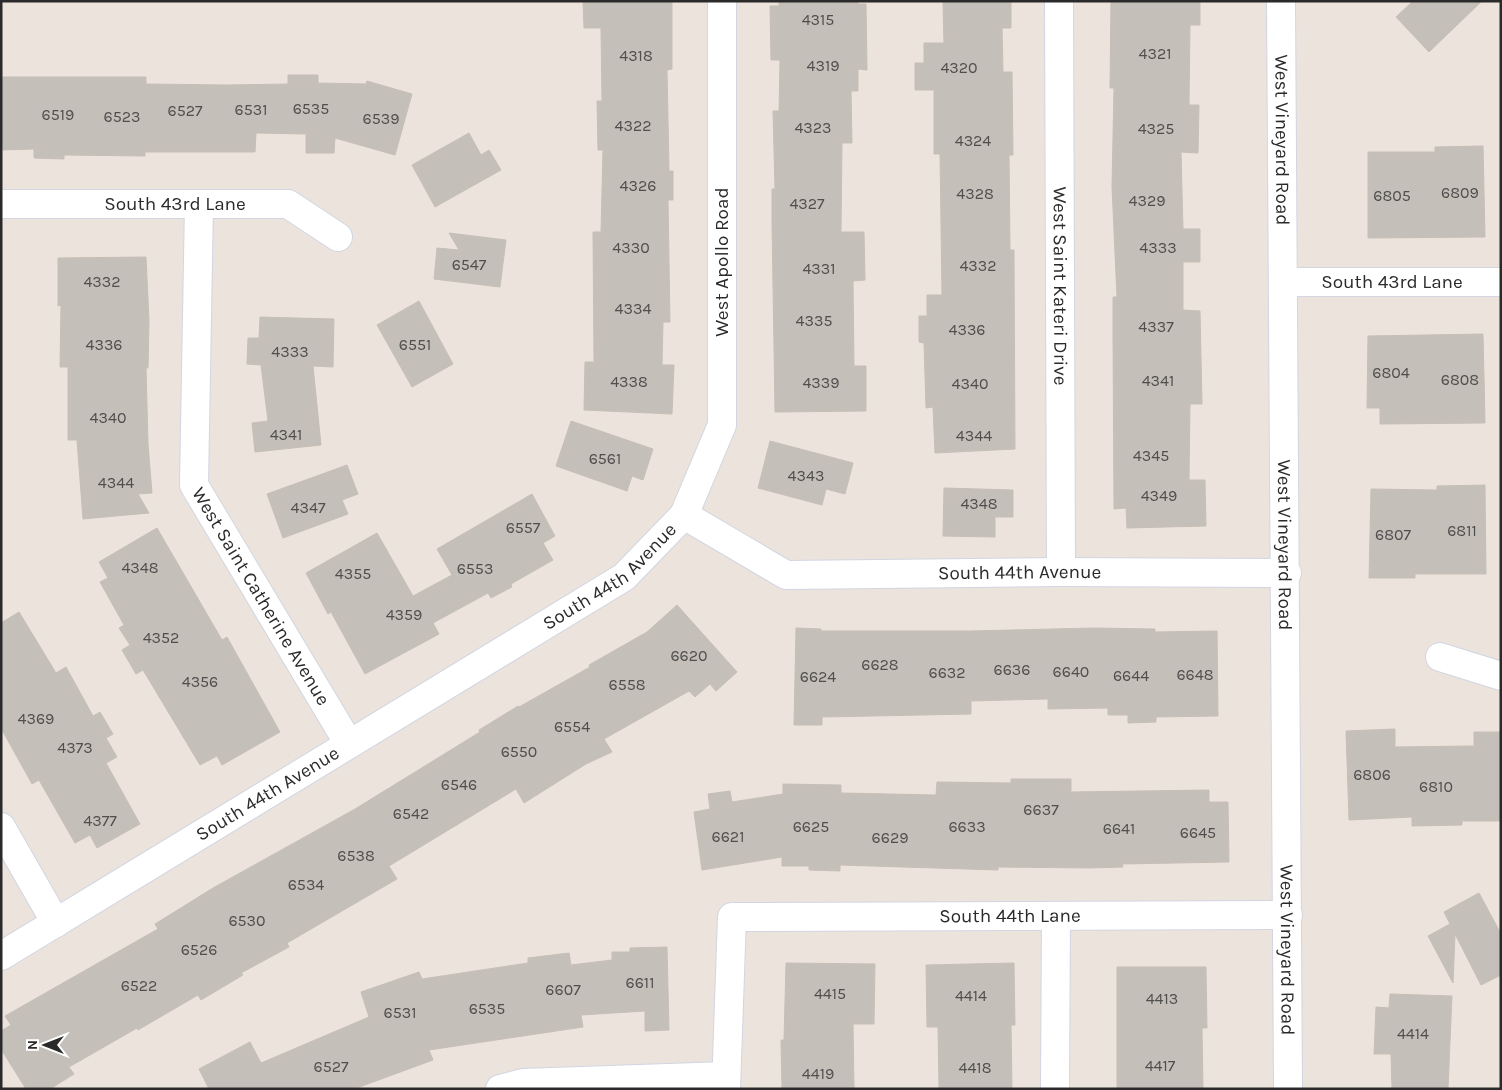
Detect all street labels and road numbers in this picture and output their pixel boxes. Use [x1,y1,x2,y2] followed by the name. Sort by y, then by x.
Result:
[1270,54,1293,226] street label: West Vineyard Road
[1049,186,1071,386] street label: West Saint Kateri Drive
[711,187,733,337] street label: West Apollo Road
[104,193,246,215] street label: South 43rd Lane
[1321,271,1463,293] street label: South 43rd Lane
[1273,459,1296,631] street label: West Vineyard Road
[187,484,334,709] street label: West Saint Catherine Avenue
[539,519,681,635] street label: South 44th Avenue
[938,561,1101,584] street label: South 44th Avenue
[192,742,343,846] street label: South 44th Avenue
[1276,864,1299,1036] street label: West Vineyard Road
[939,905,1081,927] street label: South 44th Lane

